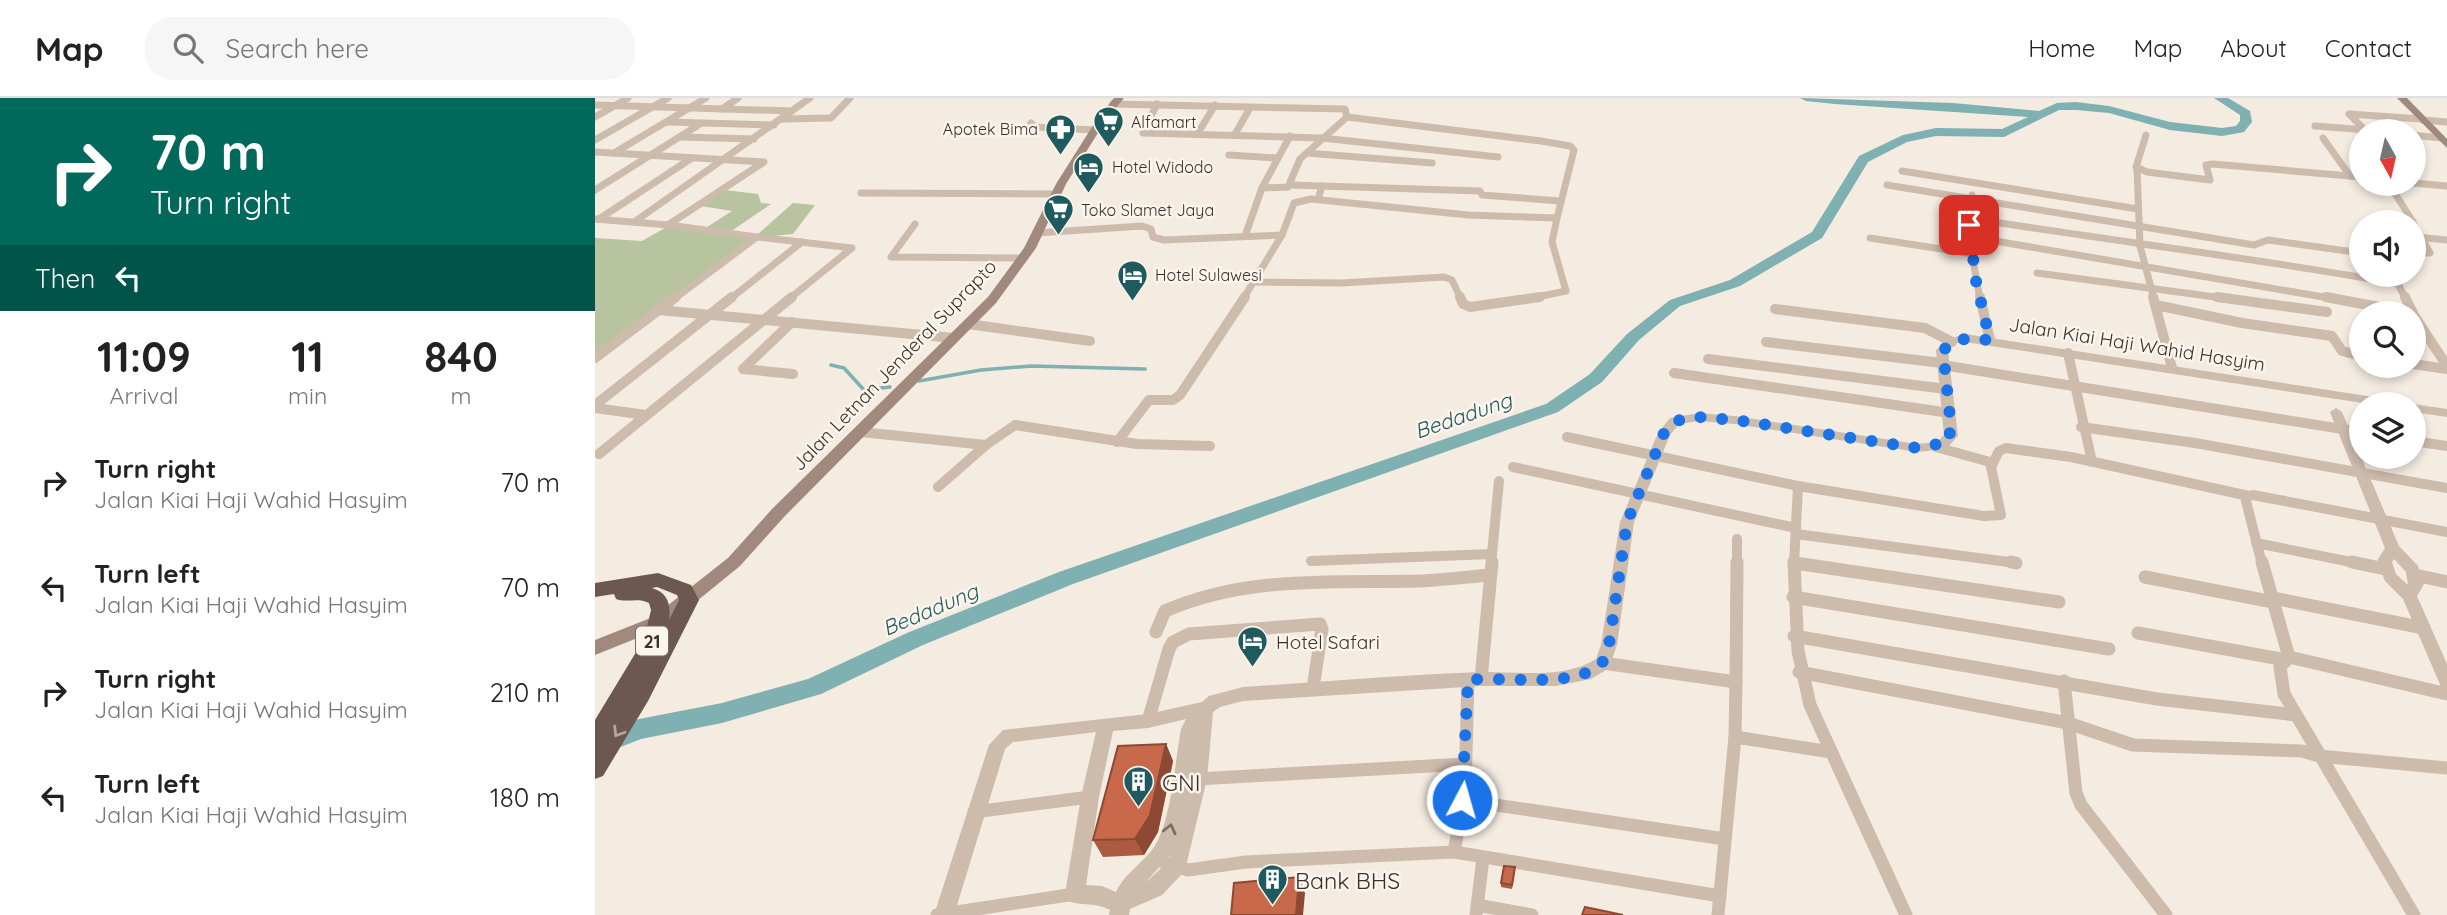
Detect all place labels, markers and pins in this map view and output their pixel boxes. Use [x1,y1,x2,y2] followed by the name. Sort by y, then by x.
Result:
[1091,105,1125,149] supermarket icon: Alfamart
[1044,112,1078,156] pharmacy icon: Apotek Bima
[1131,112,1196,132] place label: Alfamart
[943,119,1038,139] place label: Apotek Bima
[1072,150,1106,194] hotel icon: Hotel Widodo
[1112,157,1213,177] place label: Hotel Widodo
[1041,193,1075,237] supermarket icon: Toko Slamet Jaya
[1939,195,1999,255] pin
[1081,200,1214,220] place label: Toko Slamet Jaya
[1115,258,1149,302] hotel icon: Hotel Sulawesi
[1155,265,1262,285] place label: Hotel Sulawesi
[1236,625,1270,669] hotel icon: Hotel Safari
[1276,630,1380,654] place label: Hotel Safari
[1122,765,1156,809] building icon: GNI
[1162,768,1200,797] place label: GNI
[1255,863,1289,907] building icon: Bank BHS
[1295,866,1400,895] place label: Bank BHS

